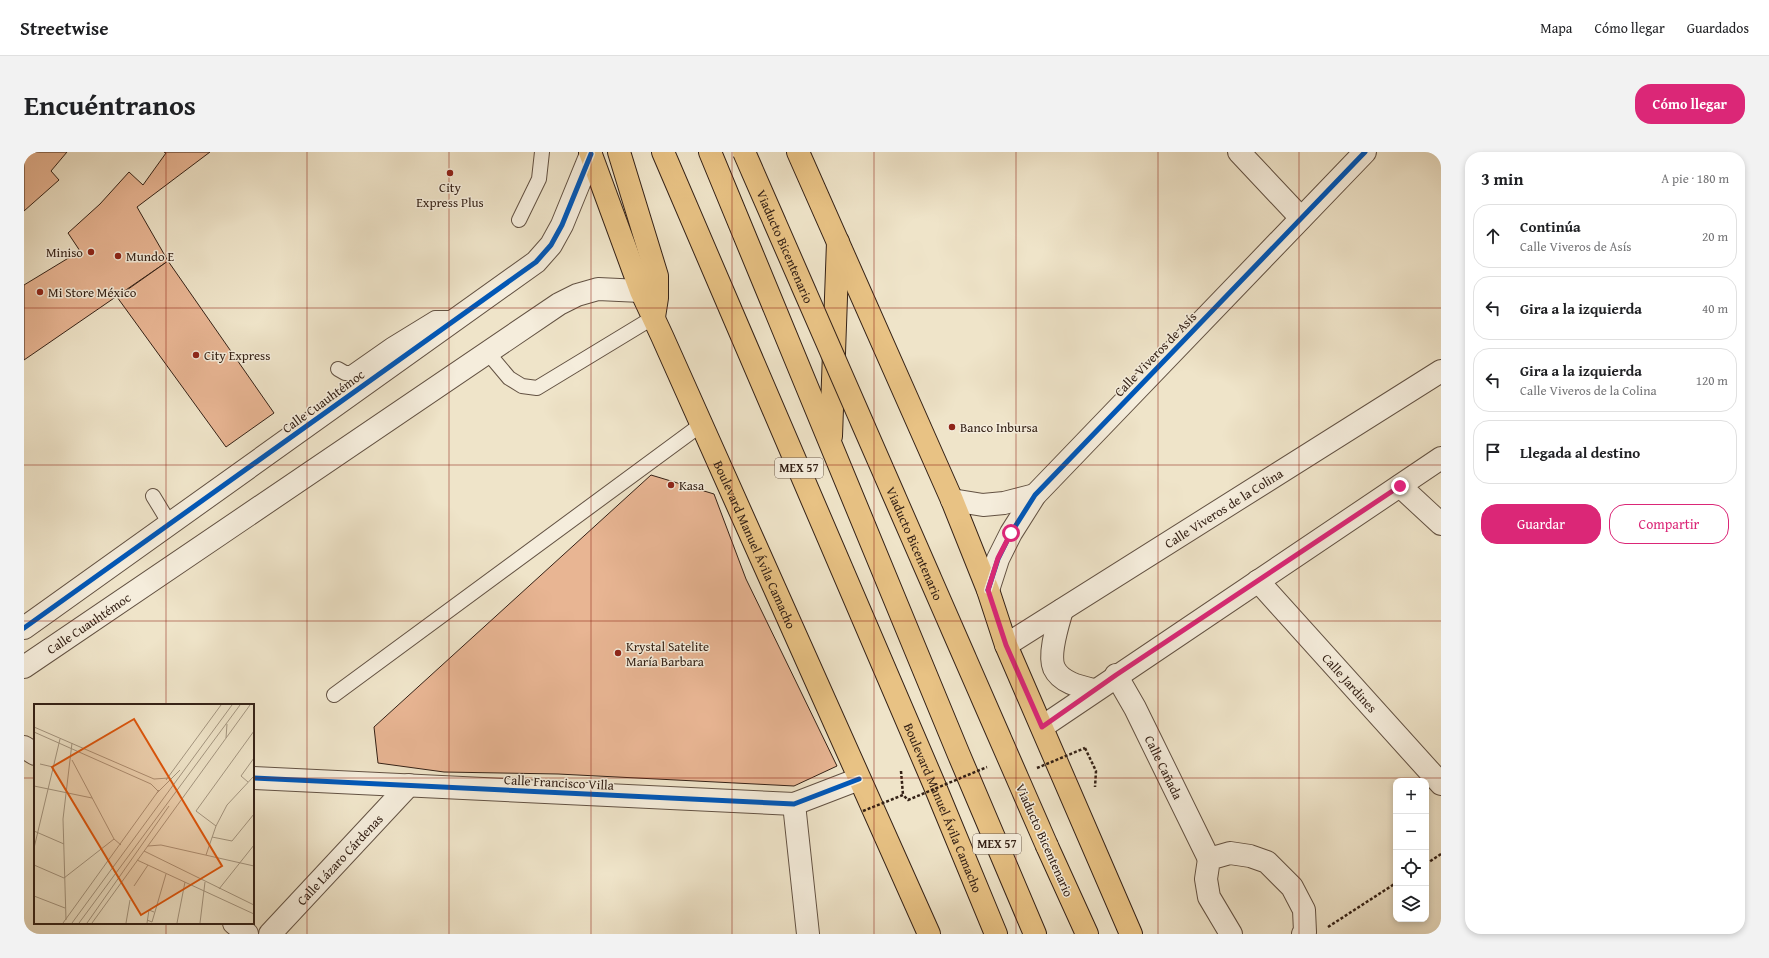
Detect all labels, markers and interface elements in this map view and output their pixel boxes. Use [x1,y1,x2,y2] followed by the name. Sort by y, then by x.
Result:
[20,14,109,42] text: Streetwise
[1540,18,1572,38] text: Mapa
[1594,18,1665,38] text: Cómo llegar
[1687,18,1749,38] text: Guardados
[24,84,196,125] text: Encuéntranos
[1635,84,1745,124] button: Cómo llegar
[1481,166,1523,191] text: 3 min
[445,168,455,178] marker: City Express Plus
[1661,169,1729,188] text: A pie · 180 m
[416,178,484,212] place label: City Express Plus
[752,187,818,307] street label: Viaducto Bicentenario
[1520,216,1581,237] text: Continúa
[1482,225,1504,247] icon: ahead
[1702,227,1728,246] text: 20 m
[1520,237,1631,256] text: Calle Viveros de Asís
[46,243,83,262] place label: Miniso
[86,247,96,257] marker: Miniso
[126,247,174,266] place label: Mundo E
[113,251,123,261] marker: Mundo E
[48,283,137,302] place label: Mi Store México
[35,287,45,297] marker: Mi Store México
[1482,297,1504,319] icon: left
[1520,298,1642,319] text: Gira a la izquierda
[1702,299,1728,318] text: 40 m
[1110,308,1201,401] street label: Calle Viveros de Asís
[204,346,270,365] place label: City Express
[191,350,201,360] marker: City Express
[1520,360,1642,381] text: Gira a la izquierda
[278,365,369,438] street label: Calle Cuauhtémoc
[1482,369,1504,391] icon: left
[1696,371,1728,390] text: 120 m
[1520,381,1657,400] text: Calle Viveros de la Colina
[960,418,1039,437] place label: Banco Inbursa
[947,422,957,432] marker: Banco Inbursa
[1482,441,1504,463] icon: arrive
[1520,442,1640,463] text: Llegada al destino
[709,458,801,632] street label: Boulevard Manuel Ávila Camacho
[775,458,823,478] road number: MEX 57
[1161,463,1287,553] street label: Calle Viveros de la Colina
[679,476,705,495] place label: Kasa
[1391,477,1409,495] route end
[666,480,676,490] marker: Kasa
[881,484,948,604] street label: Viaducto Bicentenario
[1481,504,1601,544] button: Guardar
[1609,504,1729,544] button: Compartir
[1002,524,1020,542] route start
[43,588,135,659] street label: Calle Cuauhtémoc
[626,637,709,671] place label: Krystal Satelite María Barbara
[613,648,623,658] marker: Krystal Satelite María Barbara
[1317,649,1381,717] street label: Calle Jardines
[34,704,254,924] inset map
[899,720,987,896] street label: Boulevard Manuel Ávila Camacho
[1140,732,1188,803] street label: Calle Cañada
[504,770,615,795] street label: Calle Francisco Villa
[1393,778,1429,922] map controls
[1393,778,1429,814] button: +
[1011,781,1078,900] street label: Viaducto Bicentenario
[293,810,387,910] street label: Calle Lázaro Cárdenas
[1393,814,1429,850] button: −
[973,834,1021,854] road number: MEX 57
[1393,850,1429,886] button: locate
[1393,886,1429,922] button: layers

